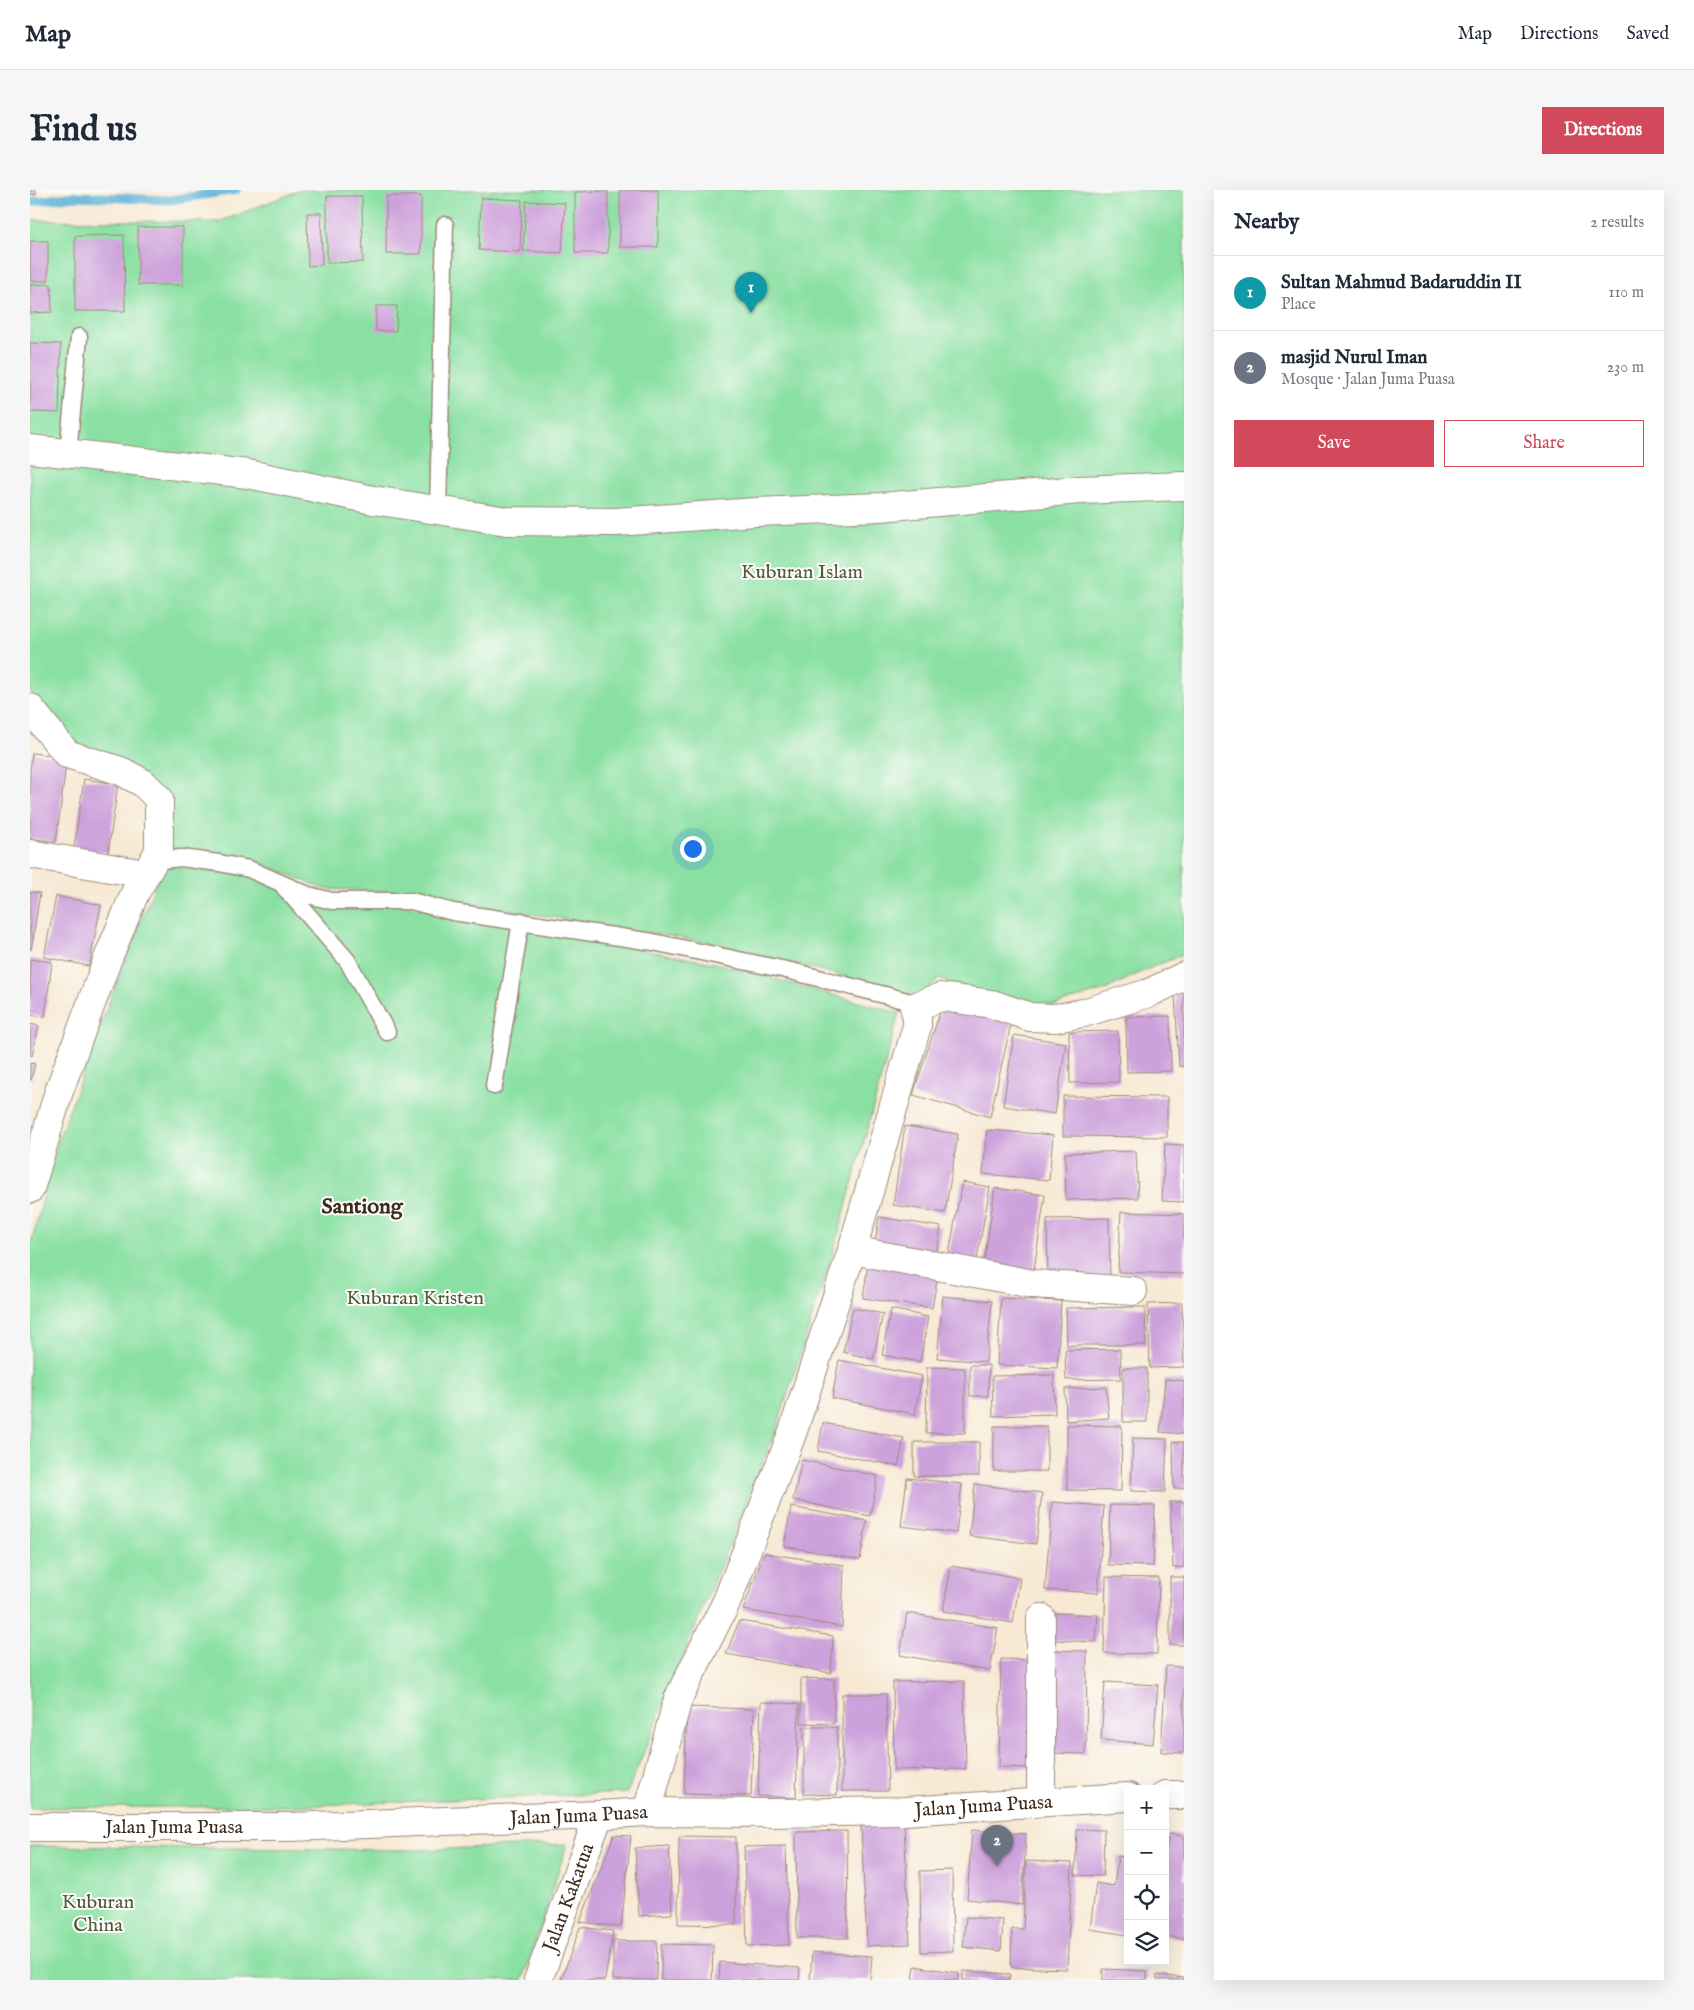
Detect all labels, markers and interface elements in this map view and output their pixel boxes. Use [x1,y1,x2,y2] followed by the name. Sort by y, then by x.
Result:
[25,19,71,50] text: Map
[1458,23,1492,46] text: Map
[1520,23,1598,46] text: Directions
[1626,23,1669,46] text: Saved
[1542,107,1664,154] button: Directions
[30,108,137,153] text: Find us
[1234,209,1299,236] text: Nearby
[1590,213,1644,233] text: 2 results
[1281,271,1522,295] text: Sultan Mahmud Badaruddin II
[735,272,767,313] pin: 1
[1247,283,1253,303] text: 1
[1608,283,1644,303] text: 110 m
[1281,295,1316,315] text: Place
[1281,346,1428,370] text: masjid Nurul Iman
[1246,358,1254,378] text: 2
[1607,358,1644,378] text: 230 m
[1281,370,1455,390] text: Mosque · Jalan Juma Puasa
[1234,420,1434,467] button: Save
[1444,420,1644,467] button: Share
[741,560,863,585] park label: Kuburan Islam
[680,836,706,862] your location
[321,1193,404,1221] district label: Santiong
[346,1286,484,1311] park label: Kuburan Kristen
[1124,1785,1169,1965] map controls
[1124,1785,1169,1830] button: +
[912,1789,1054,1823] street label: Jalan Juma Puasa
[507,1799,649,1831] street label: Jalan Juma Puasa
[103,1815,243,1840] street label: Jalan Juma Puasa
[981,1825,1013,1866] pin: 2
[1124,1830,1169,1875] button: −
[536,1839,600,1957] street label: Jalan Kakatua
[1124,1875,1169,1920] button: locate
[62,1890,135,1938] park label: Kuburan China
[1124,1920,1169,1965] button: layers

